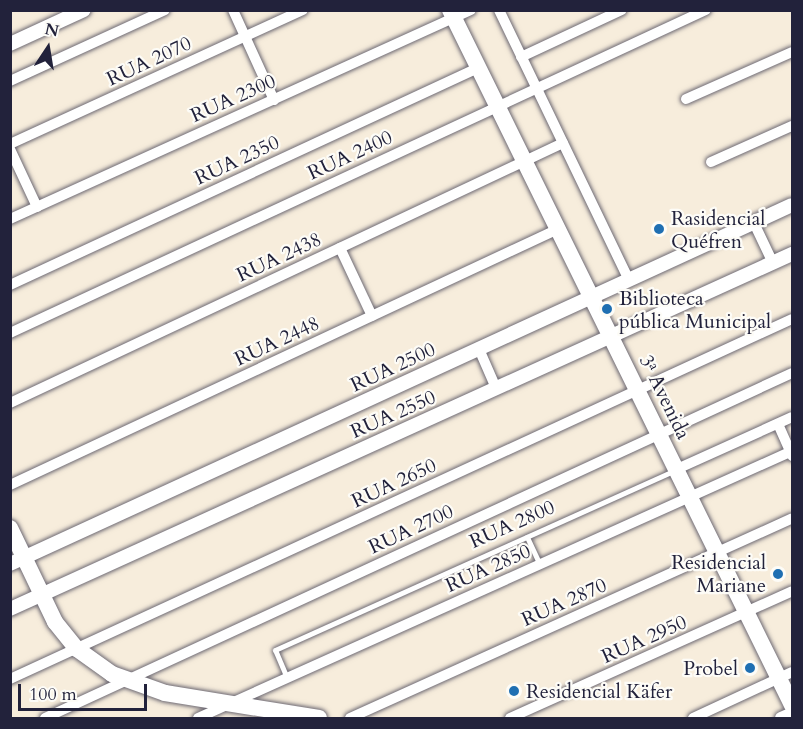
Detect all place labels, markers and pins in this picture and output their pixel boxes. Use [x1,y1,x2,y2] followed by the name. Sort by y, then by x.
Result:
[671,206,765,253] place label: Rasidencial Quéfren
[652,222,666,236] marker: Rasidencial Quéfren
[619,286,771,333] place label: Biblioteca pública Municipal
[600,302,614,316] marker: Biblioteca pública Municipal
[671,550,766,597] place label: Residencial Mariane
[771,567,785,581] marker: Residencial Mariane
[683,656,738,680] place label: Probel
[743,661,757,675] marker: Probel
[526,679,672,703] place label: Residencial Käfer
[507,684,521,698] marker: Residencial Käfer

